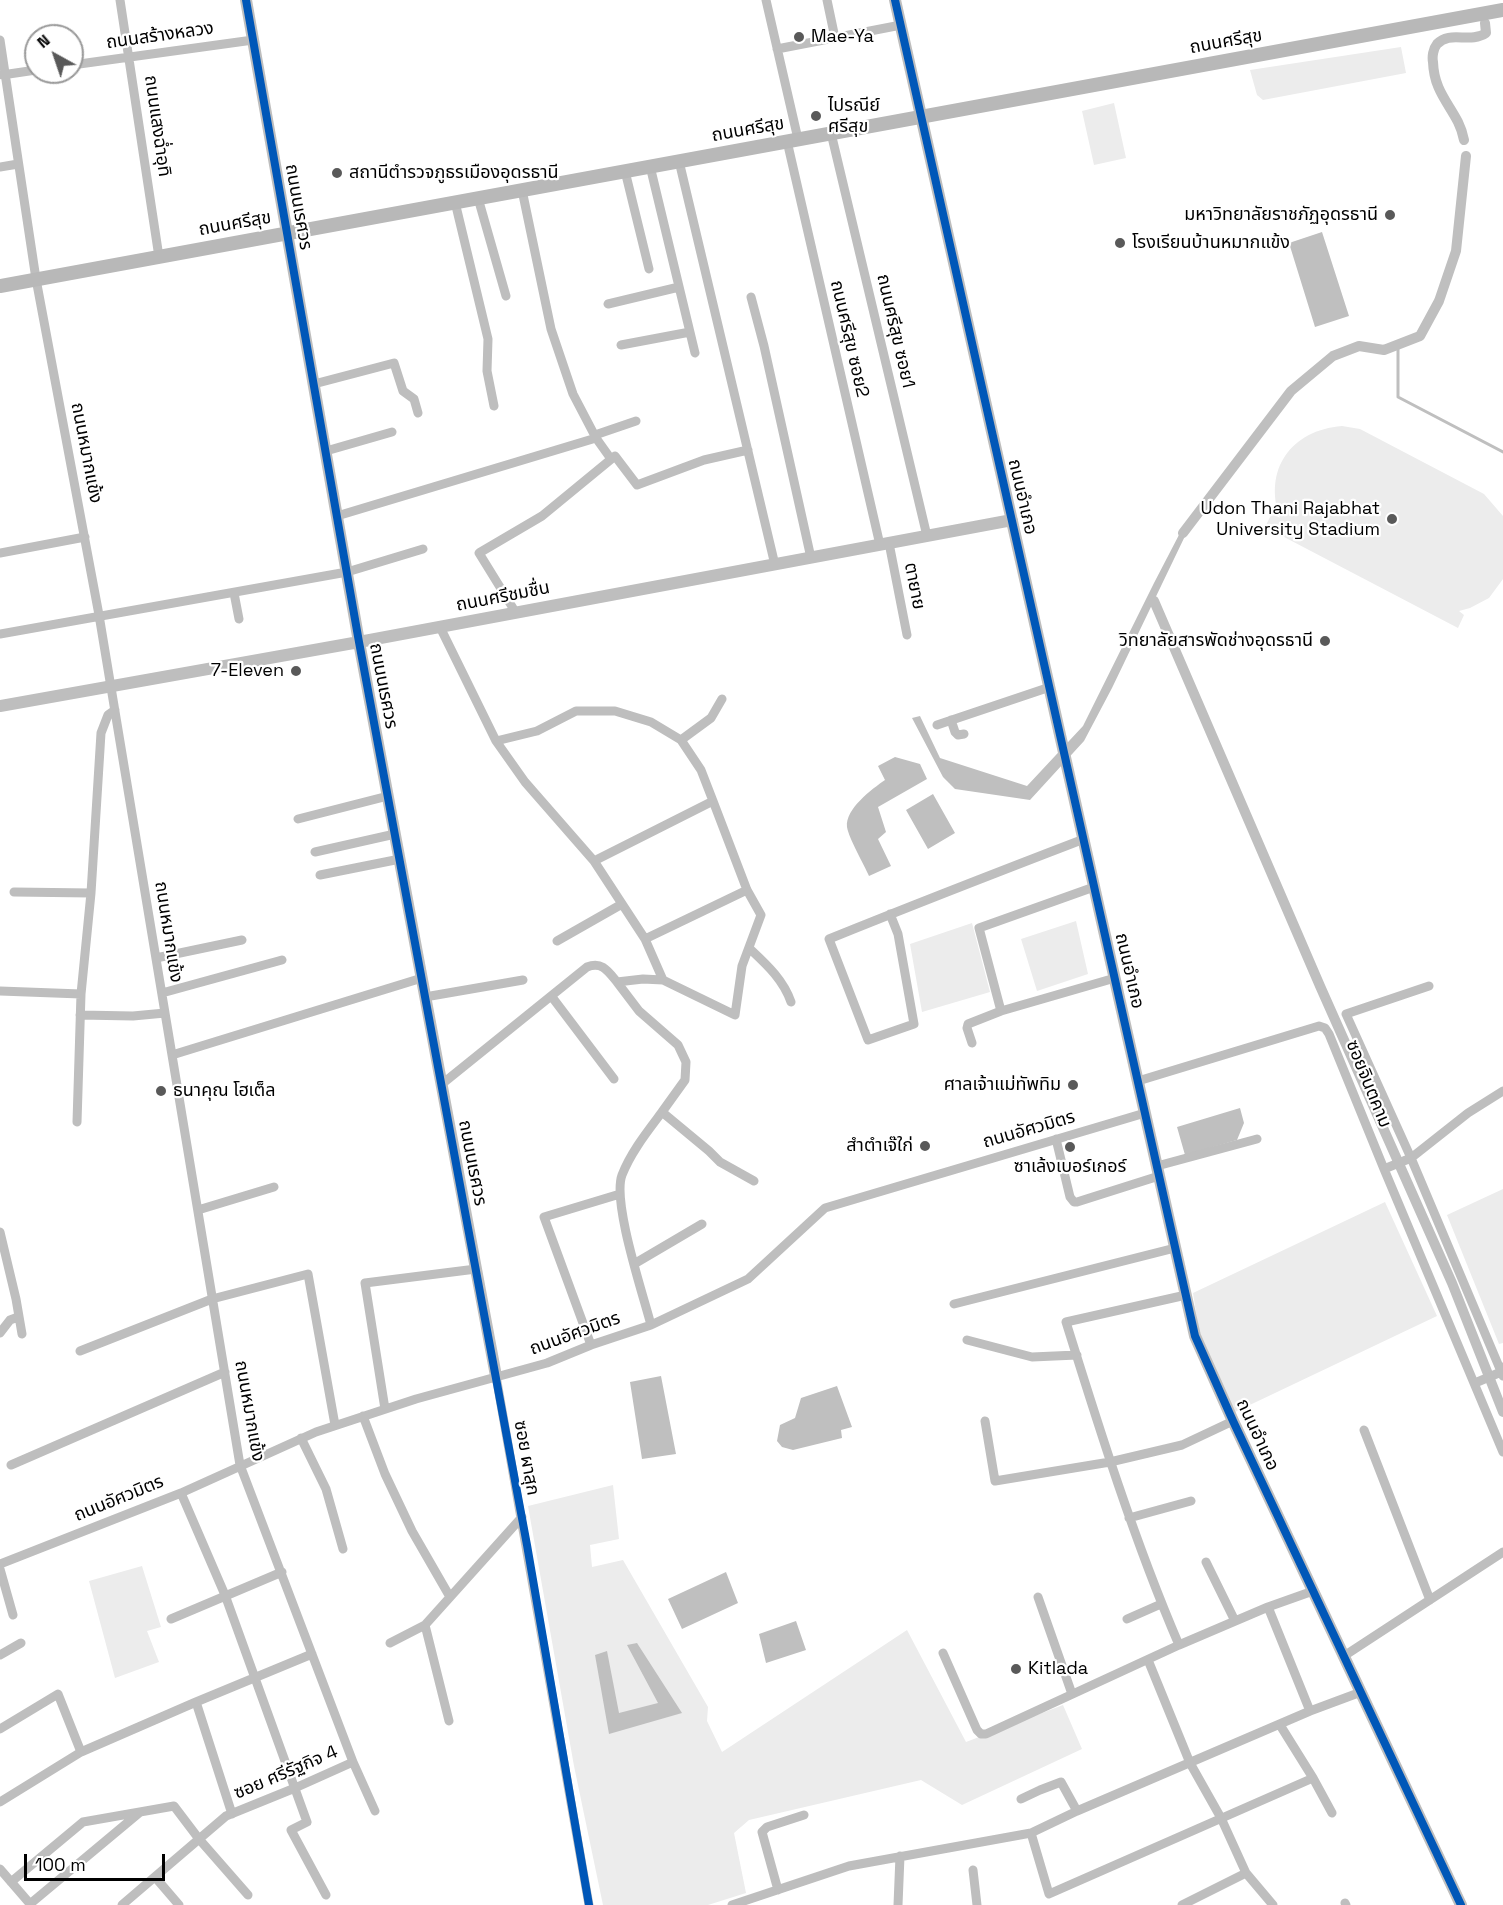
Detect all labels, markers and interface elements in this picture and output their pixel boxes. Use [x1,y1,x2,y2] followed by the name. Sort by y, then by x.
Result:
[105,18,215,54] street label: ถนนสร้างหลวง
[24,24,84,84] north arrow
[1188,25,1264,59] street label: ถนนศรีสุข
[811,26,874,48] place label: Mae-Ya
[33,30,54,53] text: N
[792,30,806,44] marker: Mae-Ya
[139,74,175,178] street label: ถนนแสงฉ่ำอุทิ
[828,95,880,138] place label: ไปรณีย์ ศรีสุข
[809,109,823,123] marker: ไปรณีย์ ศรีสุข
[710,113,786,147] street label: ถนนศรีสุข
[280,162,316,252] street label: ถนนนเรศวร
[349,162,559,184] place label: สถานีตำรวจภูธรเมืองอุดรธานี
[330,166,344,180] marker: สถานีตำรวจภูธรเมืองอุดรธานี
[1184,204,1378,226] place label: มหาวิทยาลัยราชภัฏอุดรธานี
[197,207,273,241] street label: ถนนศรีสุข
[1383,208,1397,222] marker: มหาวิทยาลัยราชภัฏอุดรธานี
[1132,232,1290,254] place label: โรงเรียนบ้านหมากแข้ง
[1113,236,1127,250] marker: โรงเรียนบ้านหมากแข้ง
[871,272,919,390] street label: ถนนศรีสุข ซอย1
[825,278,873,400] street label: ถนนศรีสุข ซอย2
[66,401,106,505] street label: ถนนหมากแข้ง
[1003,457,1041,537] street label: ถนนอำเภอ
[1200,498,1380,540] place label: Udon Thani Rajabhat University Stadium
[1385,512,1399,526] marker: Udon Thani Rajabhat University Stadium
[899,561,929,611] street label: ตายาย
[454,577,552,617] street label: ถนนศรีชมชื่น
[1119,630,1313,652] place label: วิทยาลัยสารพัดช่างอุดรธานี
[1318,634,1332,648] marker: วิทยาลัยสารพัดช่างอุดรธานี
[364,641,402,731] street label: ถนนนเรศวร
[211,660,284,682] place label: 7-Eleven
[289,664,303,678] marker: 7-Eleven
[149,880,187,984] street label: ถนนหมากแข้ง
[1110,931,1148,1011] street label: ถนนอำเภอ
[1341,1037,1395,1131] street label: ซอยจินตคาม
[944,1074,1061,1096] place label: ศาลเจ้าแม่ทัพทิม
[1066,1078,1080,1092] marker: ศาลเจ้าแม่ทัพทิม
[173,1080,275,1102] place label: ธนาคุณ โฮเต็ล
[154,1084,168,1098] marker: ธนาคุณ โฮเต็ล
[981,1107,1077,1153] street label: ถนนอัศวมิตร
[453,1118,491,1208] street label: ถนนนเรศวร
[846,1135,913,1157] place label: สำตำเจ๊ใก่
[918,1139,932,1153] marker: สำตำเจ๊ใก่
[1063,1140,1077,1154] marker: ซาเล้งเบอร์เกอร์
[1014,1156,1126,1178] place label: ซาเล้งเบอร์เกอร์
[527,1308,623,1360] street label: ถนนอัศวมิตร
[229,1359,269,1463] street label: ถนนหมากแข้ง
[1231,1396,1283,1474] street label: ถนนอำเภอ
[509,1419,543,1497] street label: ซอย ผาสุก
[71,1471,167,1527] street label: ถนนอัศวมิตร
[1028,1658,1088,1680] place label: Kitlada
[1009,1662,1023,1676] marker: Kitlada
[231,1741,341,1805] street label: ซอย ศรีรัฐกิจ 4
[27,1842,168,1880] scale bar
[35,1853,86,1876] text: 100 m

